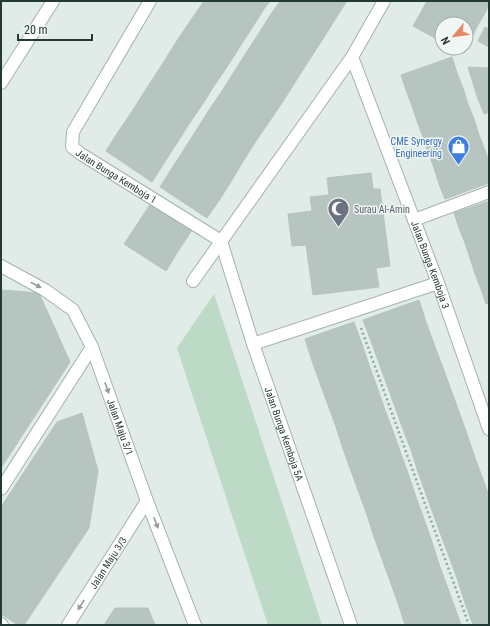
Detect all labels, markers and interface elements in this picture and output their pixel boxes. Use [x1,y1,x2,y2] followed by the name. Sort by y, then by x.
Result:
[18,16,92,42] scale bar
[434,16,474,56] north arrow
[24,23,48,37] text: 20 m
[438,34,453,47] text: N
[445,134,471,167] shop icon: CME Synergy Engineering
[391,136,442,159] place label: CME Synergy Engineering
[74,147,158,206] street label: Jalan Bunga Kemboja 1
[325,196,351,229] mosque icon: Surau Al-Amin
[354,204,410,215] place label: Surau Al-Amin
[409,219,452,310] street label: Jalan Bunga Kemboja 3
[30,281,41,288] one-way arrow
[104,382,110,394] one-way arrow
[262,386,305,483] street label: Jalan Bunga Kemboja 5A
[105,397,135,457] street label: Jalan Maju 3/1
[153,518,159,530] one-way arrow
[88,535,129,591] street label: Jalan Maju 3/3
[77,600,85,610] one-way arrow

